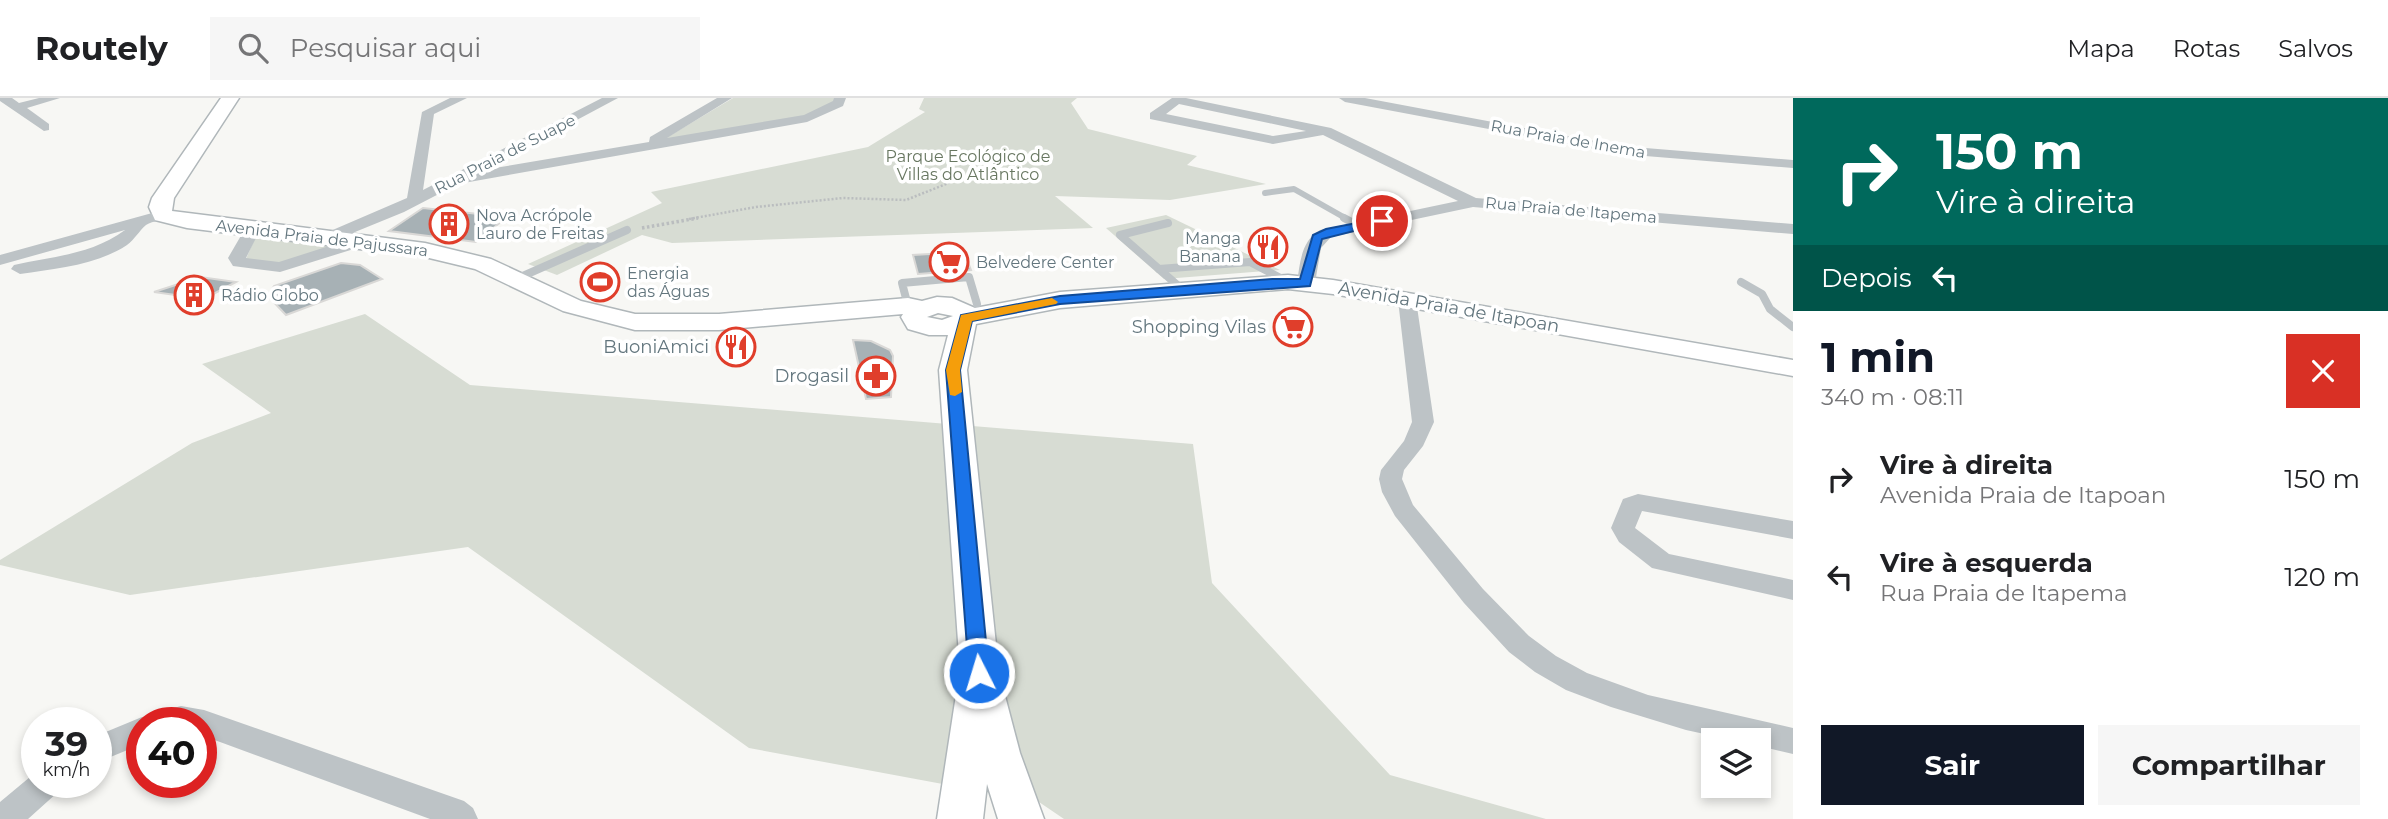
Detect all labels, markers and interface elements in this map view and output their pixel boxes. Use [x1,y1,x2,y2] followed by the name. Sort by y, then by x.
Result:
[210,17,700,80] search box
[35,28,168,68] text: Routely
[234,29,272,67] icon: search
[290,32,481,64] text: Pesquisar aqui
[2067,34,2135,63] text: Mapa
[2173,34,2240,63] text: Rotas
[2278,34,2353,63] text: Salvos
[431,110,579,198] street label: Rua Praia de Suape
[1489,116,1647,162] street label: Rua Praia de Inema
[1936,122,2083,181] text: 150 m
[1821,126,1912,217] icon: right
[885,147,1051,184] park label: Parque Ecológico de Villas do Atlântico
[1936,182,2135,221] text: Vire à direita
[1352,191,1412,251] pin
[1484,193,1658,227] street label: Rua Praia de Itapema
[1363,202,1401,240] icon: arrive
[428,203,470,245] building icon: Nova Acrópole Lauro de Freitas
[476,206,604,243] place label: Nova Acrópole Lauro de Freitas
[215,216,429,260] street label: Avenida Praia de Pajussara
[1247,226,1289,268] restaurant icon: Manga Banana
[1179,229,1241,266] place label: Manga Banana
[928,241,970,283] supermarket icon: Belvedere Center
[976,253,1114,272] place label: Belvedere Center
[1926,259,1964,297] icon: left
[579,261,621,303] sports icon: Energia das Águas
[1821,262,1912,294] text: Depois
[627,264,710,301] place label: Energia das Águas
[173,274,215,316] building icon: Rádio Globo
[1337,277,1561,337] street label: Avenida Praia de Itapoan
[221,286,319,305] place label: Rádio Globo
[1272,306,1314,348] supermarket icon: Shopping Vilas
[1132,316,1266,338] place label: Shopping Vilas
[715,326,757,368] restaurant icon: BuoniAmici
[1821,331,1935,383] text: 1 min
[2286,334,2360,408] button: close
[603,336,709,358] place label: BuoniAmici
[855,355,897,397] pharmacy icon: Drogasil
[774,365,849,387] place label: Drogasil
[1821,383,1964,411] text: 340 m · 08:11
[1880,449,2053,481] text: Vire à direita
[1821,460,1859,498] icon: right
[2284,463,2360,495] text: 150 m
[1880,481,2166,509] text: Avenida Praia de Itapoan
[1880,547,2093,579] text: Vire à esquerda
[1821,558,1859,596] icon: left
[2284,561,2360,593] text: 120 m
[1880,579,2128,607] text: Rua Praia de Itapema
[942,636,1016,710] position arrow
[126,707,217,798] speed limit sign: 40
[45,722,88,765] text: 39
[1821,725,2084,805] button: Sair
[2098,725,2360,805] button: Compartilhar
[1701,728,1771,798] map controls
[1701,728,1771,798] button: layers
[42,759,91,781] text: km/h

